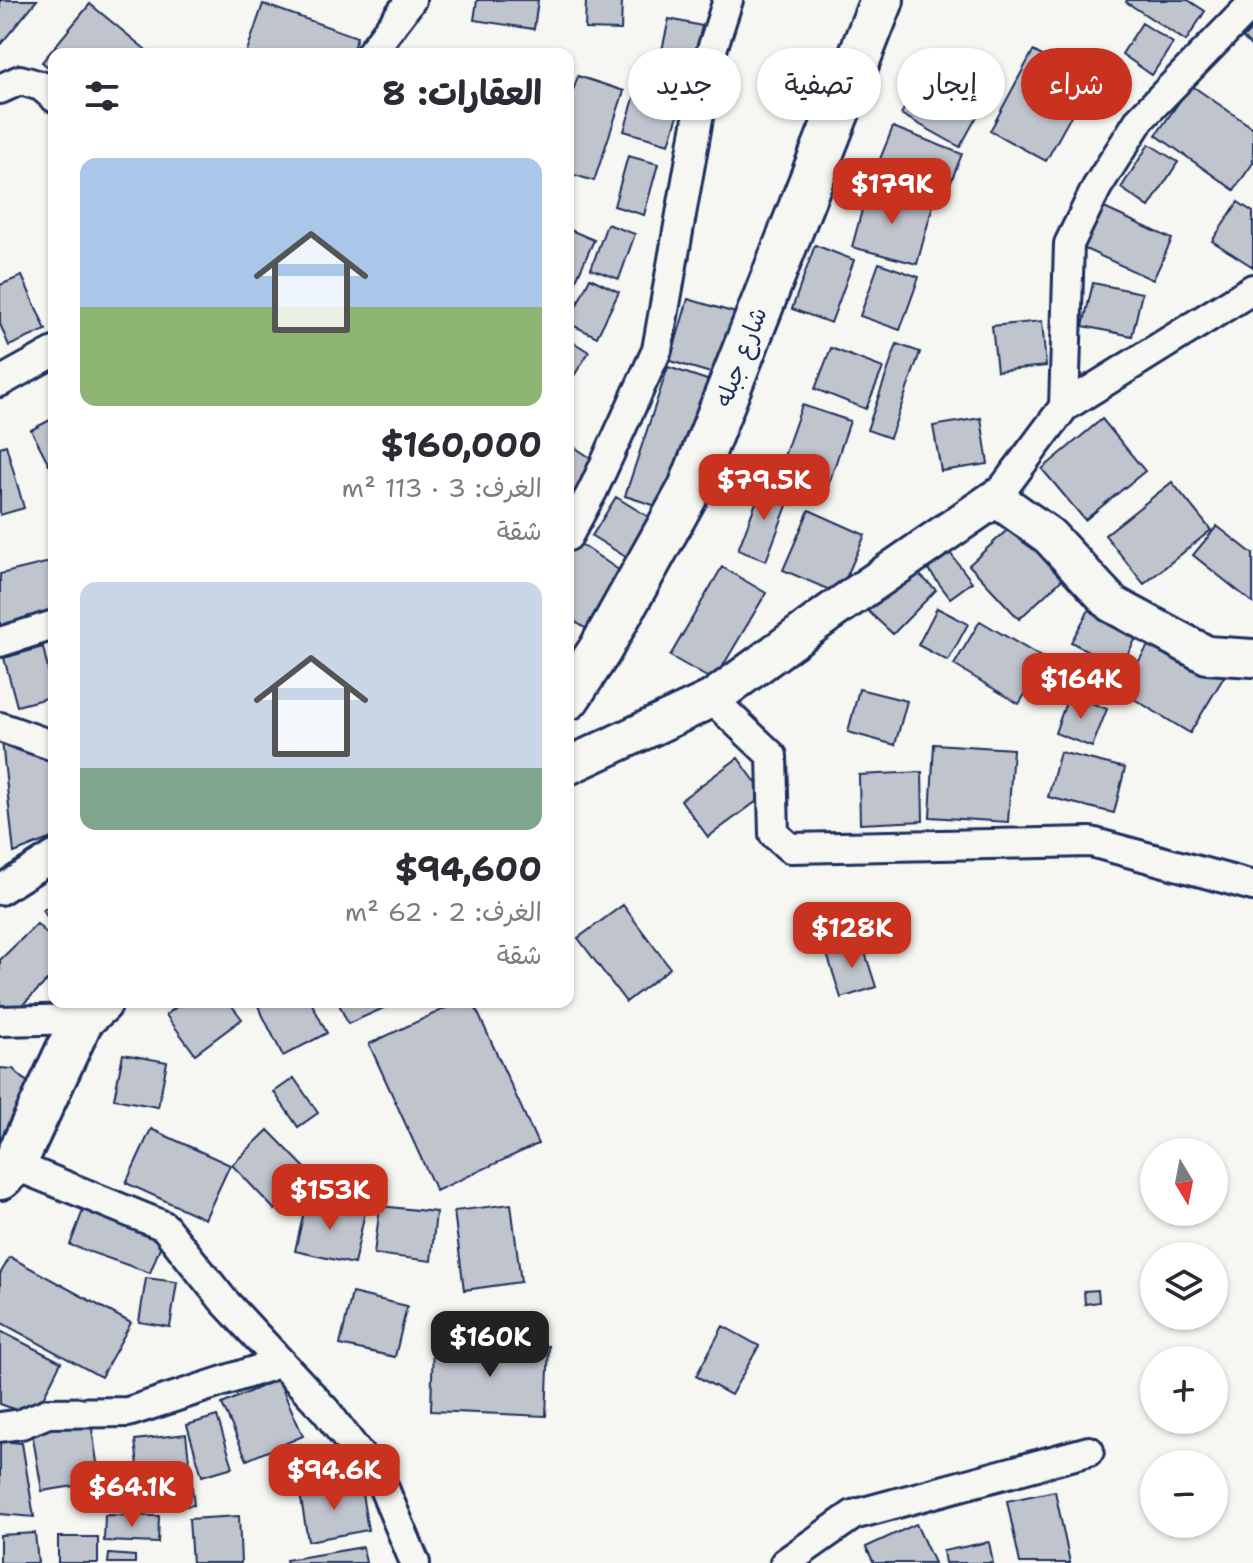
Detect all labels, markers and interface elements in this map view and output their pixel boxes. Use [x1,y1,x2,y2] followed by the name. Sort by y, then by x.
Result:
[628,48,741,120] chip: جديد
[757,48,881,120] chip: تصفية
[897,48,1005,120] chip: إيجار
[1021,48,1132,120] chip: شراء
[382,70,542,116] text: العقارات: 8
[80,74,124,118] icon: filters
[836,158,948,226] pin: $179K
[851,166,933,201] text: $179K
[239,210,383,354] icon: home
[707,303,776,412] street label: شارع جبله
[380,422,542,468] text: $160,000
[699,454,829,522] pin: $79.5K
[717,462,811,497] text: $79.5K
[342,470,542,505] text: الغرف: 3 · 113 m²
[497,513,542,548] text: شقة
[239,634,383,778] icon: home
[1025,653,1137,721] pin: $164K
[1040,661,1122,696] text: $164K
[394,846,542,892] text: $94,600
[345,894,542,929] text: الغرف: 2 · 62 m²
[796,902,908,970] pin: $128K
[811,910,893,945] text: $128K
[497,937,542,972] text: شقة
[1140,1138,1228,1226] north arrow
[1140,1138,1228,1538] map controls
[274,1164,386,1232] pin: $153K
[290,1172,370,1207] text: $153K
[1140,1242,1228,1330] button: layers
[434,1311,546,1379] pin: $160K
[449,1319,531,1354] text: $160K
[1140,1346,1228,1434] button: +
[269,1444,399,1512] pin: $94.6K
[1140,1450,1228,1538] button: −
[287,1452,381,1487] text: $94.6K
[67,1461,197,1529] pin: $64.1K
[88,1469,176,1504] text: $64.1K

